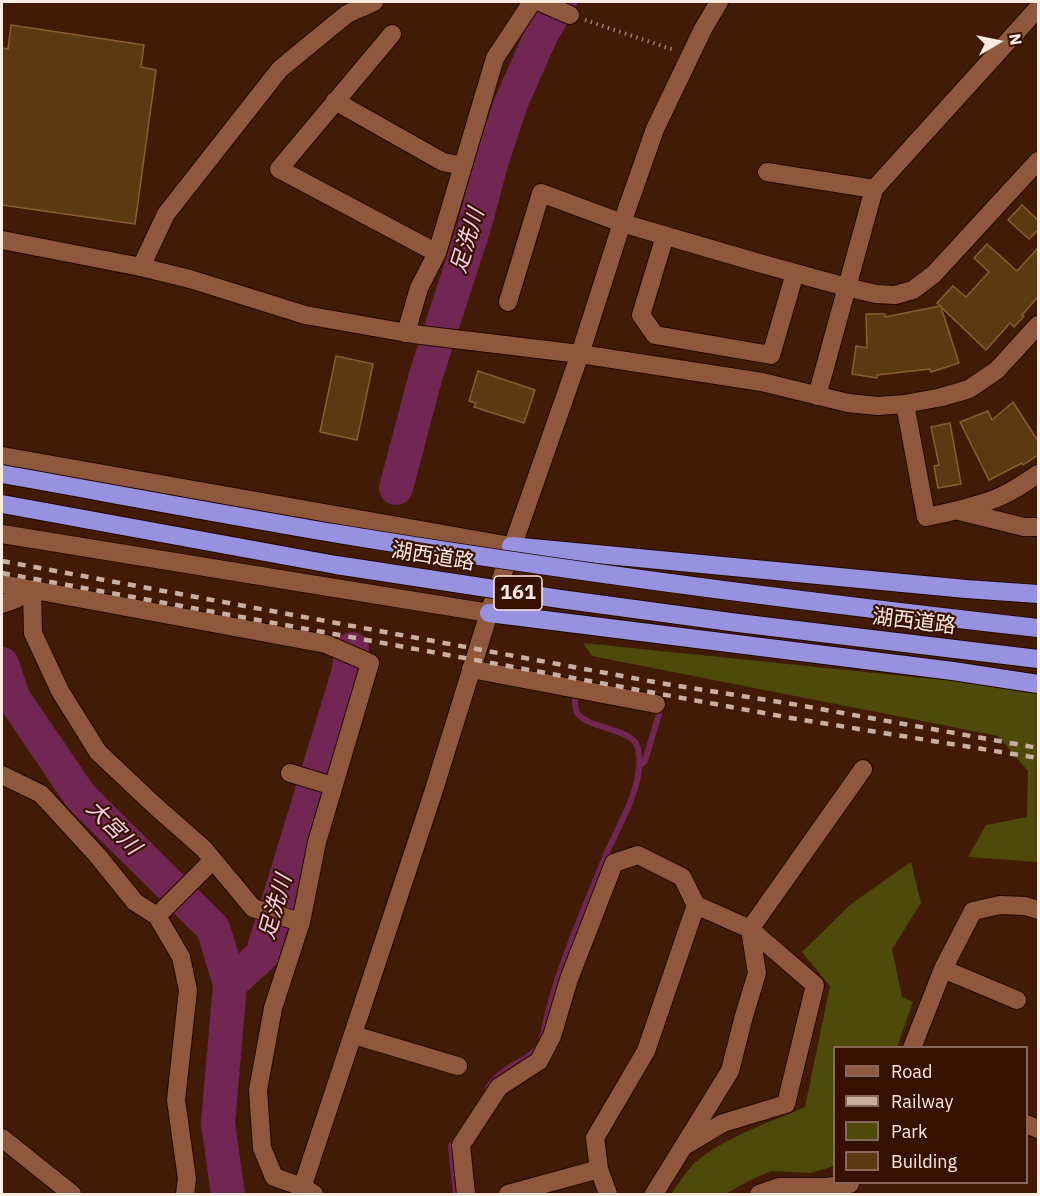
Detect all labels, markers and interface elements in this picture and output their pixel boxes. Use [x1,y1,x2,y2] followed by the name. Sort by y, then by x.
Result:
[968,12,1028,72] north arrow
[1005,32,1027,46] text: N
[446,206,490,276] water label: 足洗川
[390,538,476,576] street label: 湖西道路
[494,576,542,610] road number: 161
[871,604,957,640] street label: 湖西道路
[80,795,146,861] water label: 大宮川
[254,872,298,942] water label: 足洗川
[833,1046,1028,1184] legend
[891,1060,932,1083] text: Road
[891,1090,953,1113] text: Railway
[891,1120,927,1143] text: Park
[891,1150,957,1173] text: Building

